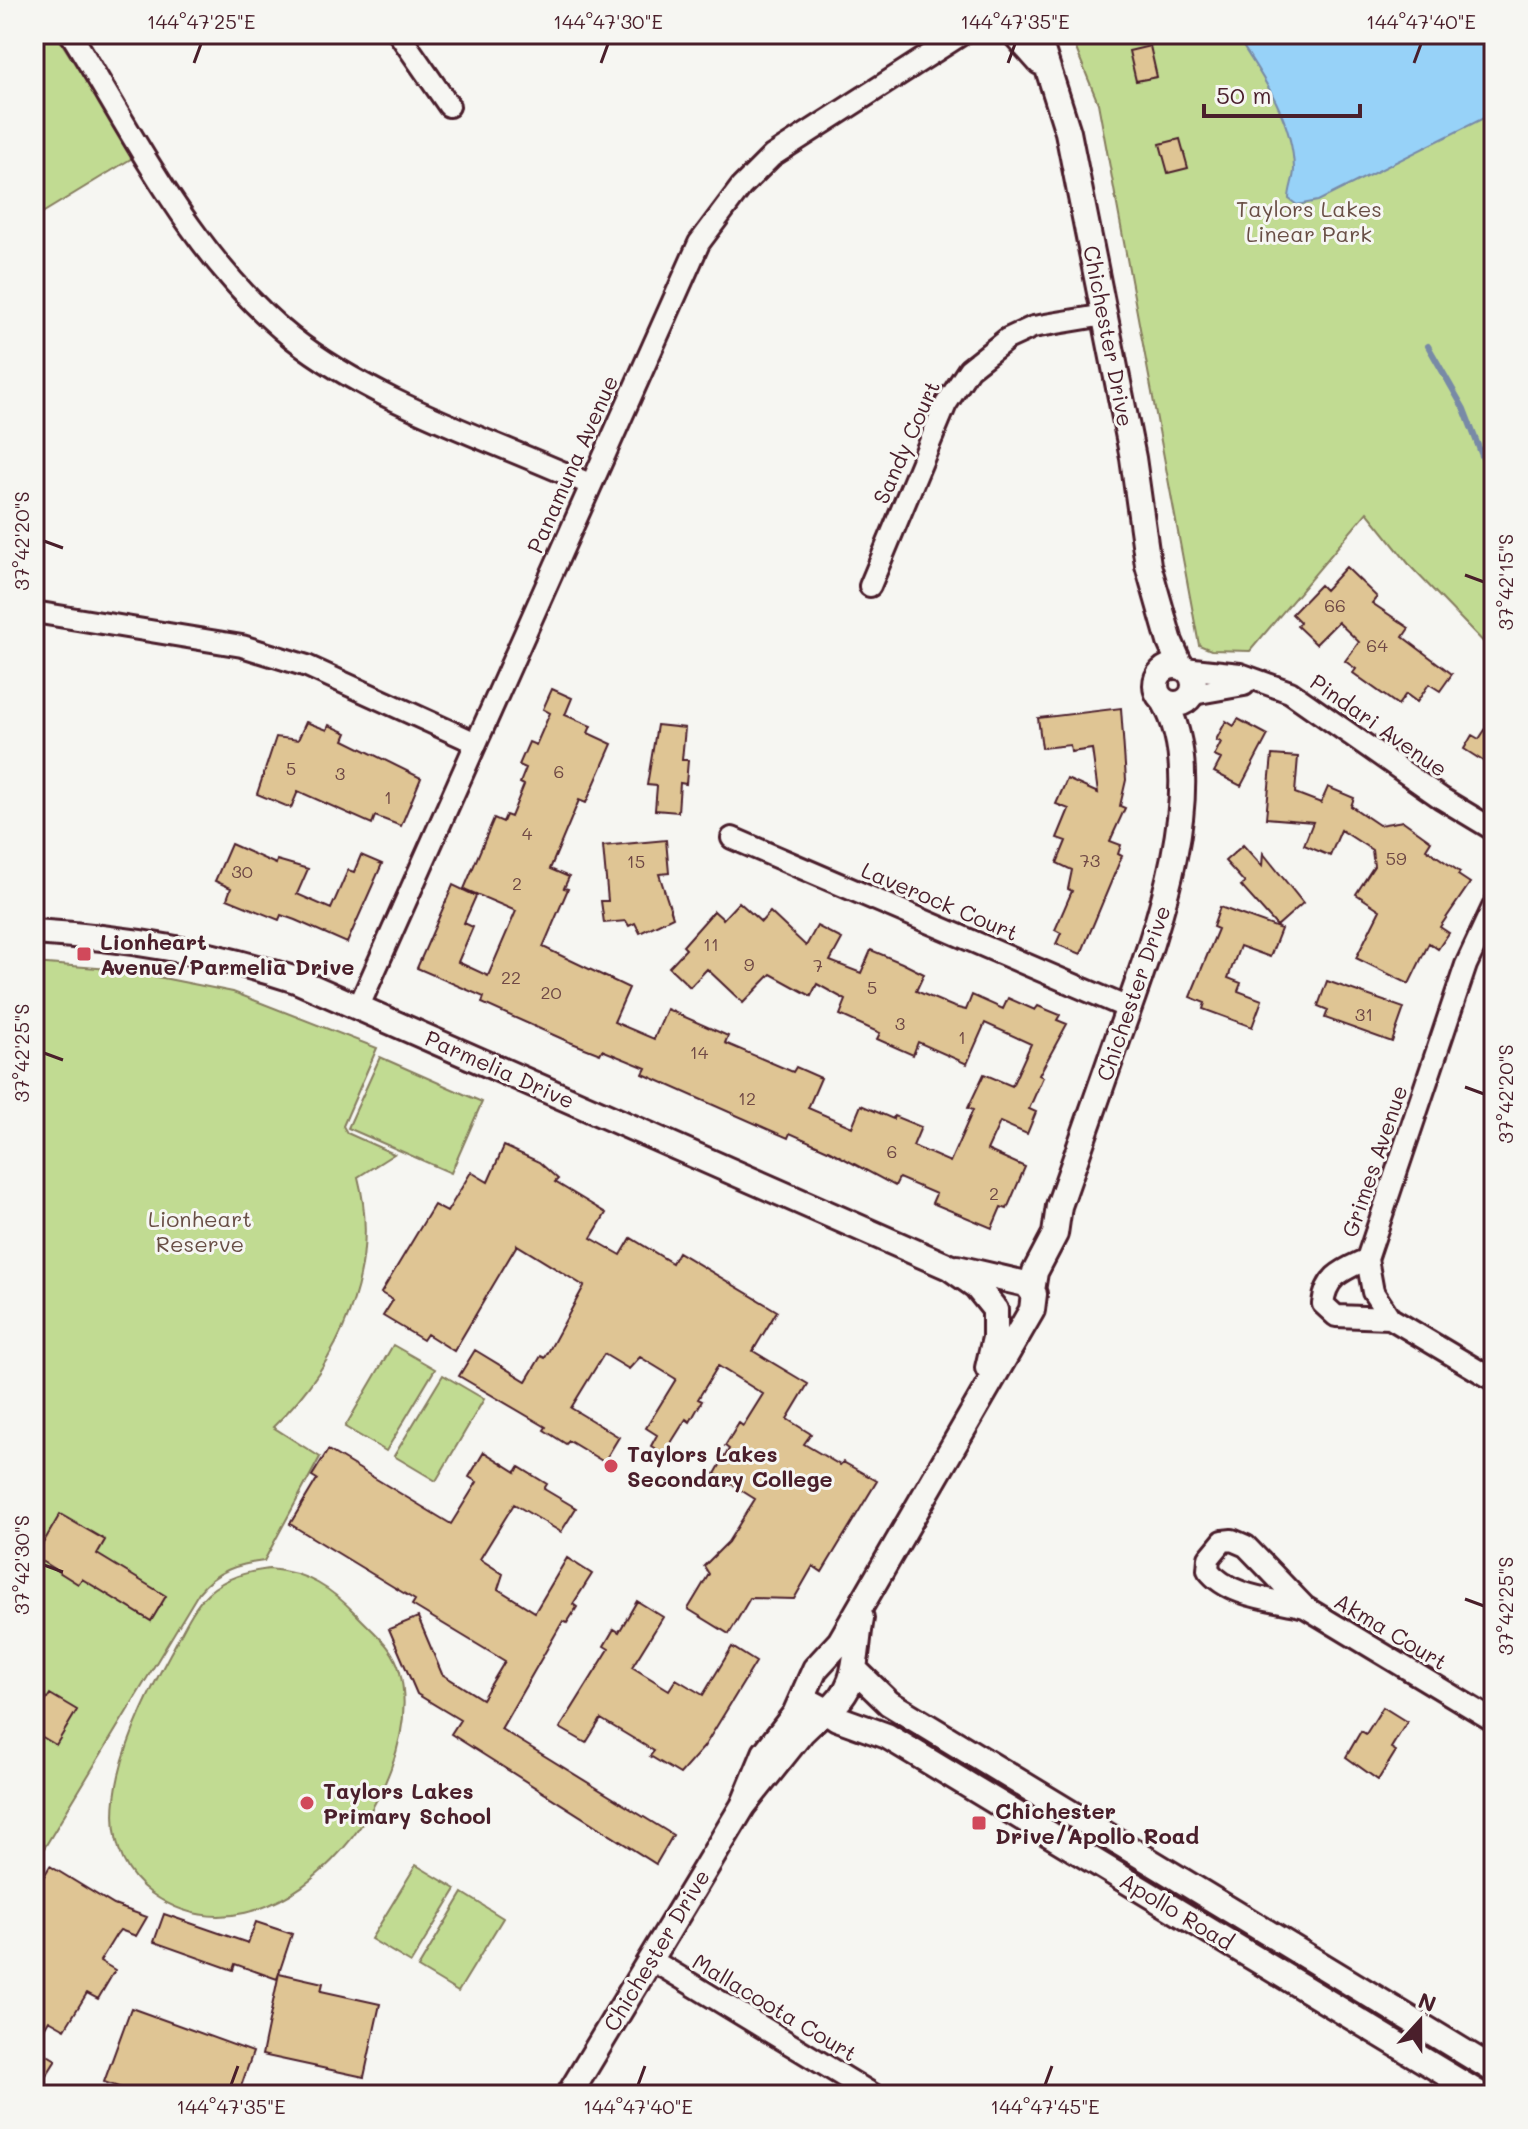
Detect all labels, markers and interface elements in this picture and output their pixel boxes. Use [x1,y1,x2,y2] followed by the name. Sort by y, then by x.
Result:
[147,8,255,34] text: 144°47'25"E
[553,8,663,34] text: 144°47'30"E
[960,8,1070,34] text: 144°47'35"E
[1366,8,1476,34] text: 144°47'40"E
[1204,68,1360,118] scale bar
[1216,79,1272,110] text: 50 m
[1236,194,1382,248] park label: Taylors Lakes Linear Park
[1077,243,1141,429] street label: Chichester Drive
[520,371,624,557] street label: Panamuna Avenue
[866,376,946,508] street label: Sandy Court
[8,491,34,591] text: 37°42'20"S
[1492,534,1518,630] text: 37°42'15"S
[1324,593,1346,617] house number: 66
[1366,633,1388,657] house number: 64
[1305,667,1453,783] street label: Pindari Avenue
[286,756,296,780] house number: 5
[554,759,564,783] house number: 6
[335,761,345,785] house number: 3
[384,785,392,809] house number: 1
[522,821,533,845] house number: 4
[1385,846,1407,870] house number: 59
[1080,848,1100,872] house number: 73
[627,849,645,873] house number: 15
[857,855,1023,947] street label: Laverock Court
[231,859,253,883] house number: 30
[512,871,522,895] house number: 2
[1089,901,1177,1085] street label: Chichester Drive
[100,927,354,981] place label: Lionheart Avenue/Parmelia Drive
[703,932,719,956] house number: 11
[75,945,93,963] marker: Lionheart Avenue/Parmelia Drive
[744,952,755,976] house number: 9
[813,953,823,977] house number: 7
[501,965,521,989] house number: 22
[867,975,877,999] house number: 5
[540,980,562,1004] house number: 20
[1355,1002,1373,1026] house number: 31
[8,1004,34,1102] text: 37°42'25"S
[895,1011,905,1035] house number: 3
[421,1023,579,1115] street label: Parmelia Drive
[958,1025,966,1049] house number: 1
[690,1040,709,1064] house number: 14
[1492,1044,1518,1144] text: 37°42'20"S
[1334,1081,1414,1241] street label: Grimes Avenue
[738,1086,756,1110] house number: 12
[887,1139,897,1163] house number: 6
[989,1181,999,1205] house number: 2
[148,1204,252,1258] park label: Lionheart Reserve
[627,1439,833,1493] place label: Taylors Lakes Secondary College
[602,1457,620,1475] marker: Taylors Lakes Secondary College
[8,1515,34,1615] text: 37°42'30"S
[1492,1557,1518,1655] text: 37°42'25"S
[1329,1586,1453,1676] street label: Akma Court
[323,1776,492,1830] place label: Taylors Lakes Primary School
[298,1794,316,1812] marker: Taylors Lakes Primary School
[995,1796,1199,1850] place label: Chichester Drive/Apollo Road
[970,1814,988,1832] marker: Chichester Drive/Apollo Road
[596,1864,716,2036] street label: Chichester Drive
[1115,1866,1239,1956] street label: Apollo Road
[687,1946,863,2068] street label: Mallacoota Court
[1380,1981,1460,2061] north arrow
[1414,1985,1440,2018] text: N
[176,2093,286,2119] text: 144°47'35"E
[583,2093,693,2119] text: 144°47'40"E
[990,2093,1100,2119] text: 144°47'45"E

